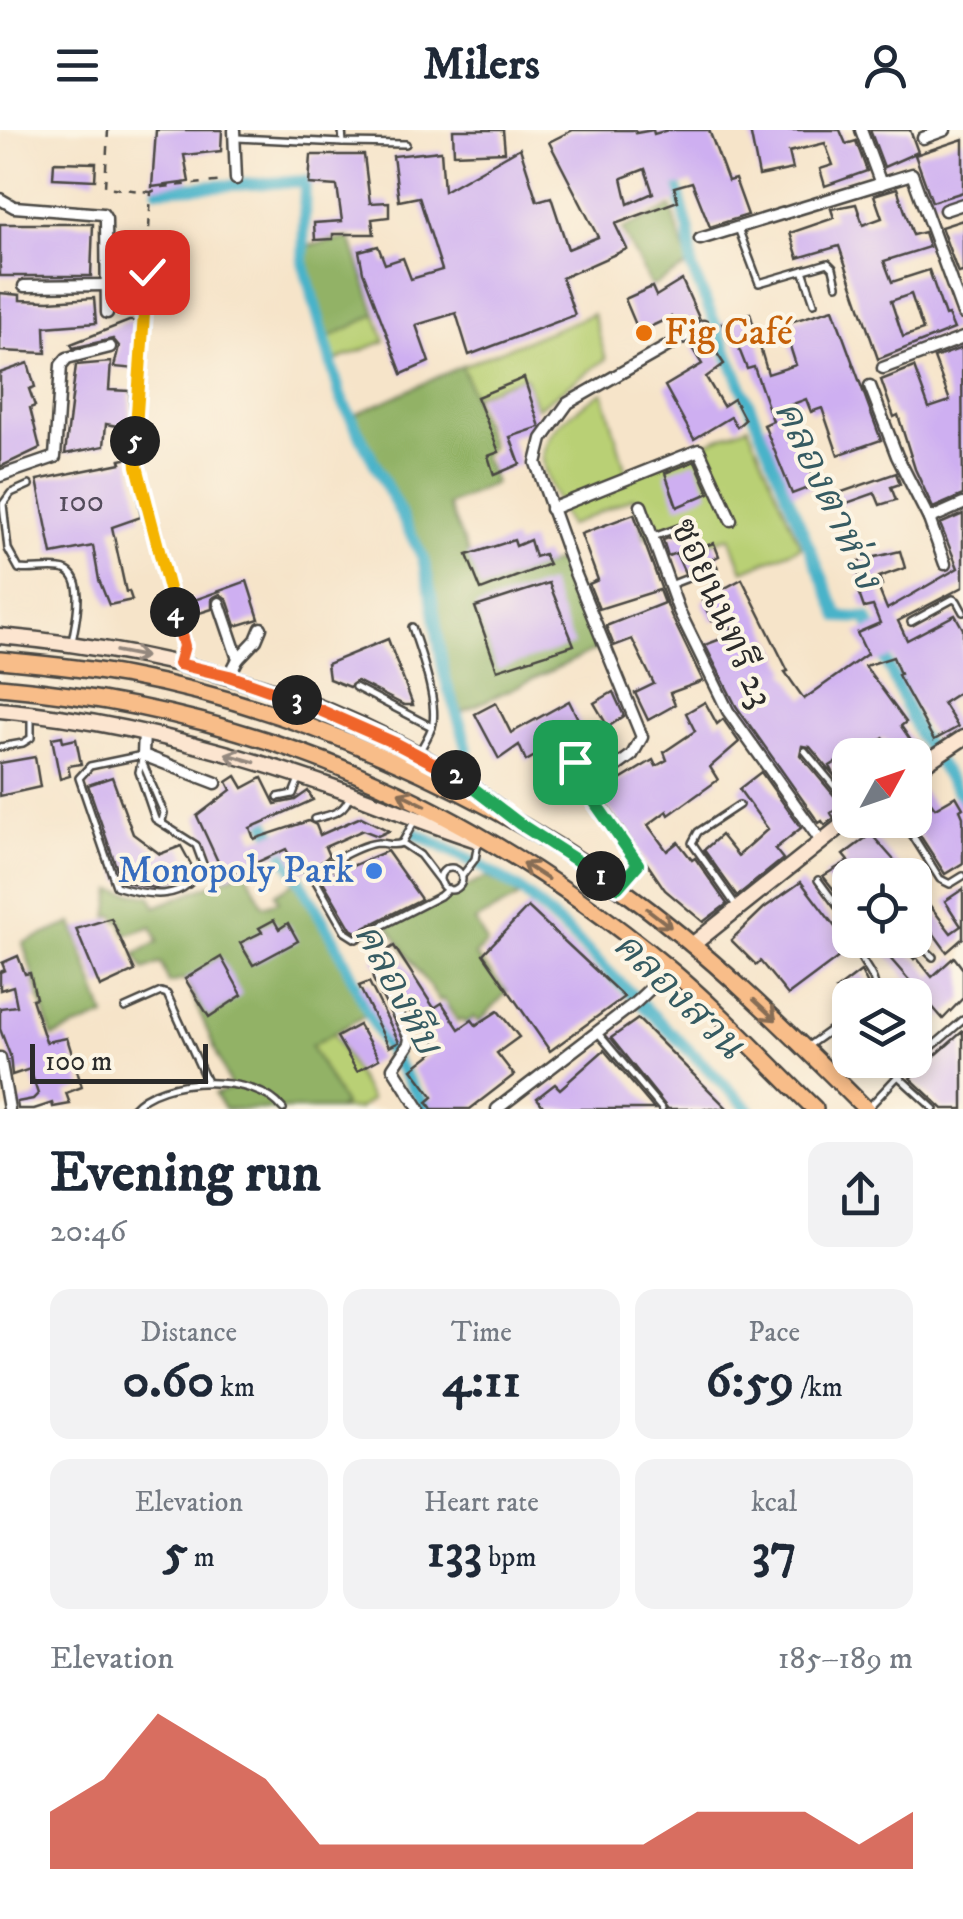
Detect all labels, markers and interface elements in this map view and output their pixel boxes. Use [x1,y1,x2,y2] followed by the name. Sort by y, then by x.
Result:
[423,37,540,93] text: Milers
[50,38,105,93] icon: menu
[858,38,913,93] icon: person
[105,230,190,315] pin
[120,245,175,300] icon: check
[664,309,793,357] place label: Fig Café
[633,322,655,344] marker: Fig Café
[761,392,894,600] water label: คลองตาห่วง
[110,416,160,466] pin: 5
[128,423,142,458] text: 5
[58,482,104,522] house number: 100
[659,511,785,715] street label: ซอยนนทรี 23
[150,587,200,637] pin: 4
[167,594,183,629] text: 4
[114,646,146,665] one-way arrow
[272,675,322,725] pin: 3
[292,682,302,717] text: 3
[533,720,618,805] pin
[548,735,603,790] icon: arrive
[832,738,932,838] north arrow
[832,738,932,1078] map controls
[224,748,256,766] one-way arrow
[431,750,481,800] pin: 2
[449,757,463,792] text: 2
[397,789,427,808] one-way arrow
[118,847,354,895] place label: Monopoly Park
[576,851,626,901] pin: 1
[596,858,606,893] text: 1
[832,858,932,958] button: locate
[363,860,385,882] marker: Monopoly Park
[522,860,550,881] one-way arrow
[645,907,671,929] one-way arrow
[341,914,454,1065] water label: คลองหีบ
[602,921,755,1071] water label: คลองสวน
[832,978,932,1078] button: layers
[752,998,776,1022] one-way arrow
[30,1039,208,1084] scale bar
[45,1044,112,1079] text: 100 m
[50,1140,321,1209] text: Evening run
[808,1142,913,1247] button: share
[50,1212,126,1252] text: 20:46
[141,1315,237,1350] text: Distance
[451,1315,512,1350] text: Time
[748,1315,800,1350] text: Pace
[123,1350,214,1413] text: 0.60
[442,1350,521,1413] text: 4:11
[705,1350,794,1413] text: 6:59
[214,1370,255,1405] text: km
[794,1370,843,1405] text: /km
[135,1485,243,1520] text: Elevation
[424,1485,539,1520] text: Heart rate
[751,1485,797,1520] text: kcal
[163,1520,188,1583] text: 5
[427,1520,482,1583] text: 133
[752,1520,797,1583] text: 37
[188,1540,215,1575] text: m
[482,1540,536,1575] text: bpm
[50,1639,174,1679] text: Elevation
[778,1639,913,1679] text: 185–189 m

